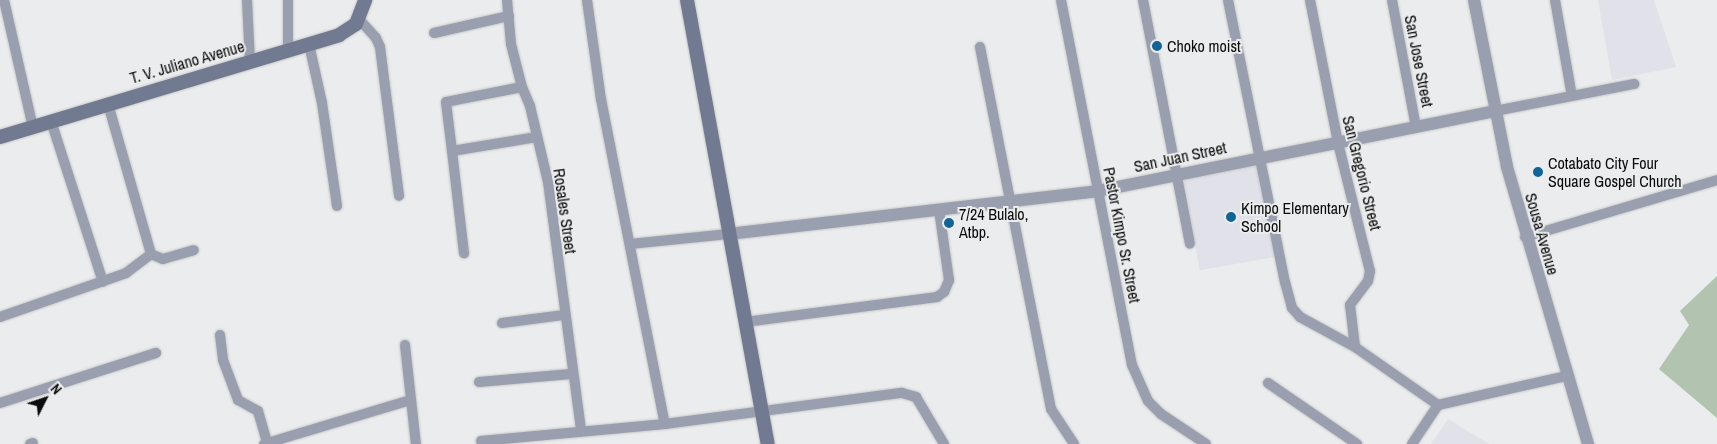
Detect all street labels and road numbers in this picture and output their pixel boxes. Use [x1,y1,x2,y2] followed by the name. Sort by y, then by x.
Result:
[1401,13,1437,109] street label: San Jose Street
[127,36,247,88] street label: T. V. Juliano Avenue
[1338,114,1386,232] street label: San Gregorio Street
[1132,138,1228,176] street label: San Juan Street
[1099,166,1145,304] street label: Pastor Kimpo Sr. Street
[550,167,580,255] street label: Rosales Street
[1521,190,1563,278] street label: Sousa Avenue

